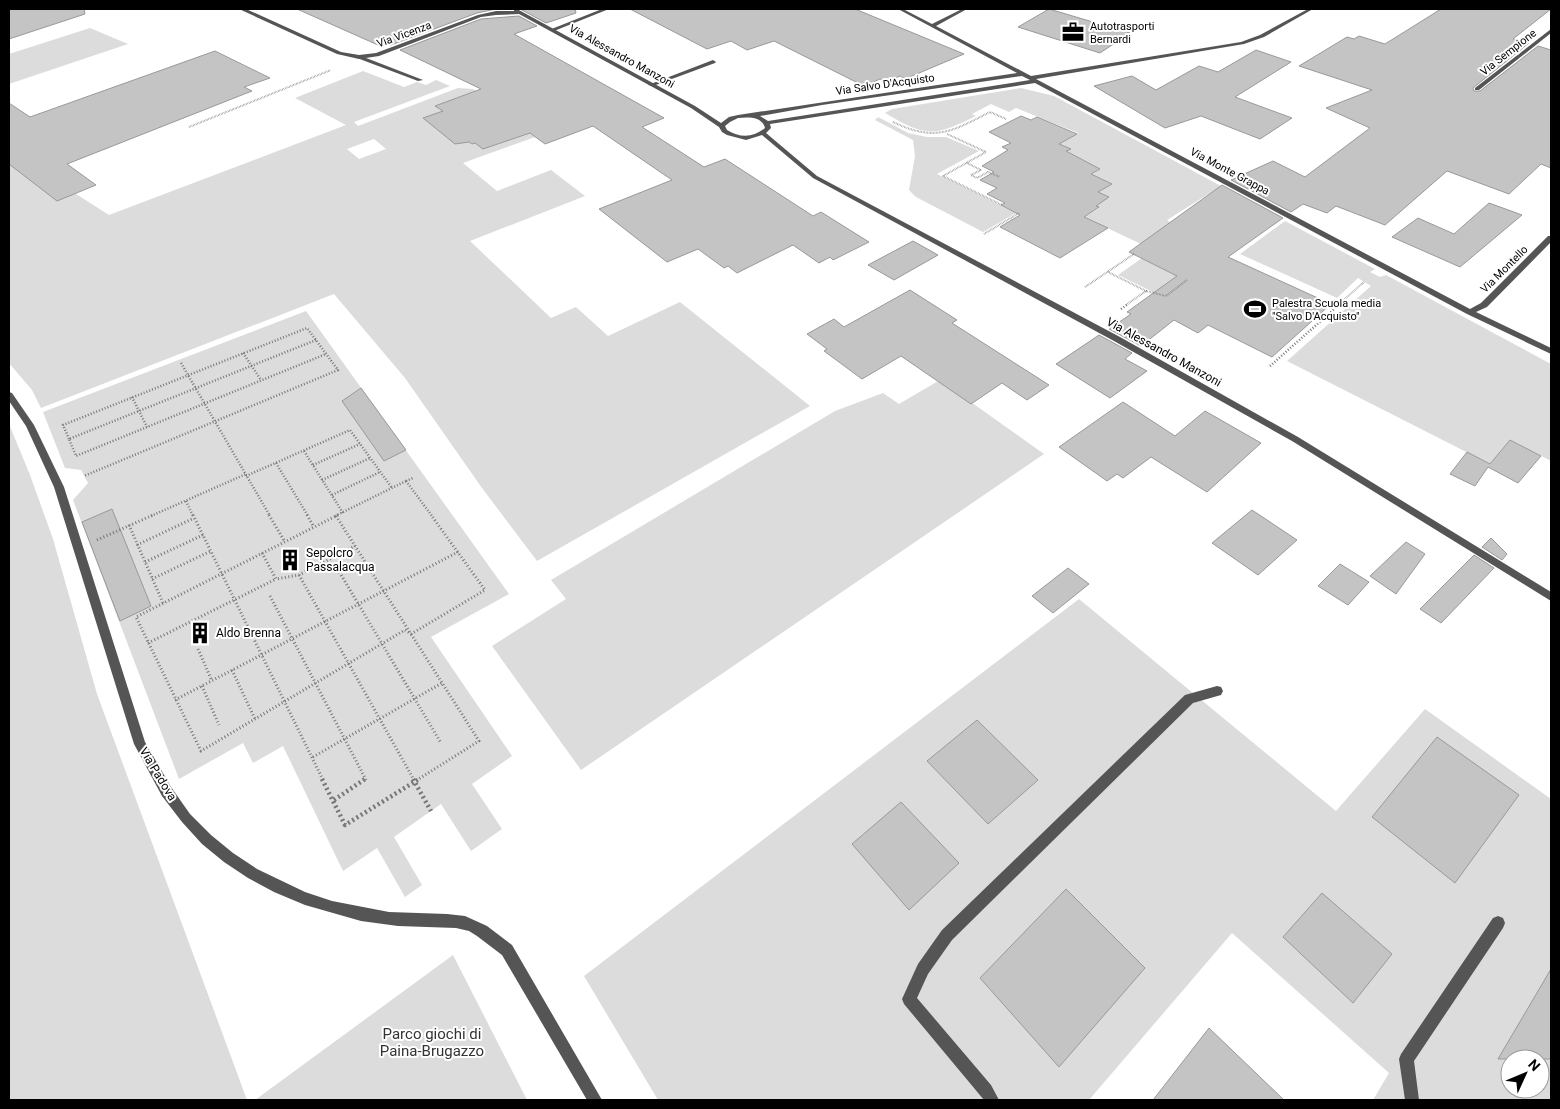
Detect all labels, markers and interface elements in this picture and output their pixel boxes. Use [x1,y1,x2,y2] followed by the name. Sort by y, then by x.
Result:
[375,19,433,50] street label: Via Vicenza
[1060,19,1086,45] office icon: Autotrasporti Bernardi
[1090,20,1154,46] place label: Autotrasporti Bernardi
[567,22,677,91] street label: Via Alessandro Manzoni
[1478,26,1539,78] street label: Via Sempione
[835,71,935,98] street label: Via Salvo D'Acquisto
[1188,145,1272,198] street label: Via Monte Grappa
[1478,243,1531,296] street label: Via Montello
[1242,296,1268,322] sports icon: Palestra Scuola media "Salvo D'Acquisto"
[1272,297,1381,323] place label: Palestra Scuola media "Salvo D'Acquisto"
[1104,315,1224,389] street label: Via Alessandro Manzoni
[306,546,375,574] place label: Sepolcro Passalacqua
[277,547,303,573] building icon: Sepolcro Passalacqua
[187,620,213,646] building icon: Aldo Brenna
[216,626,281,640] place label: Aldo Brenna
[137,745,179,803] street label: Via Padova
[380,1025,484,1060] park label: Parco giochi di Paina-Brugazzo
[1500,1049,1550,1099] north arrow
[1525,1056,1544,1074] text: N

